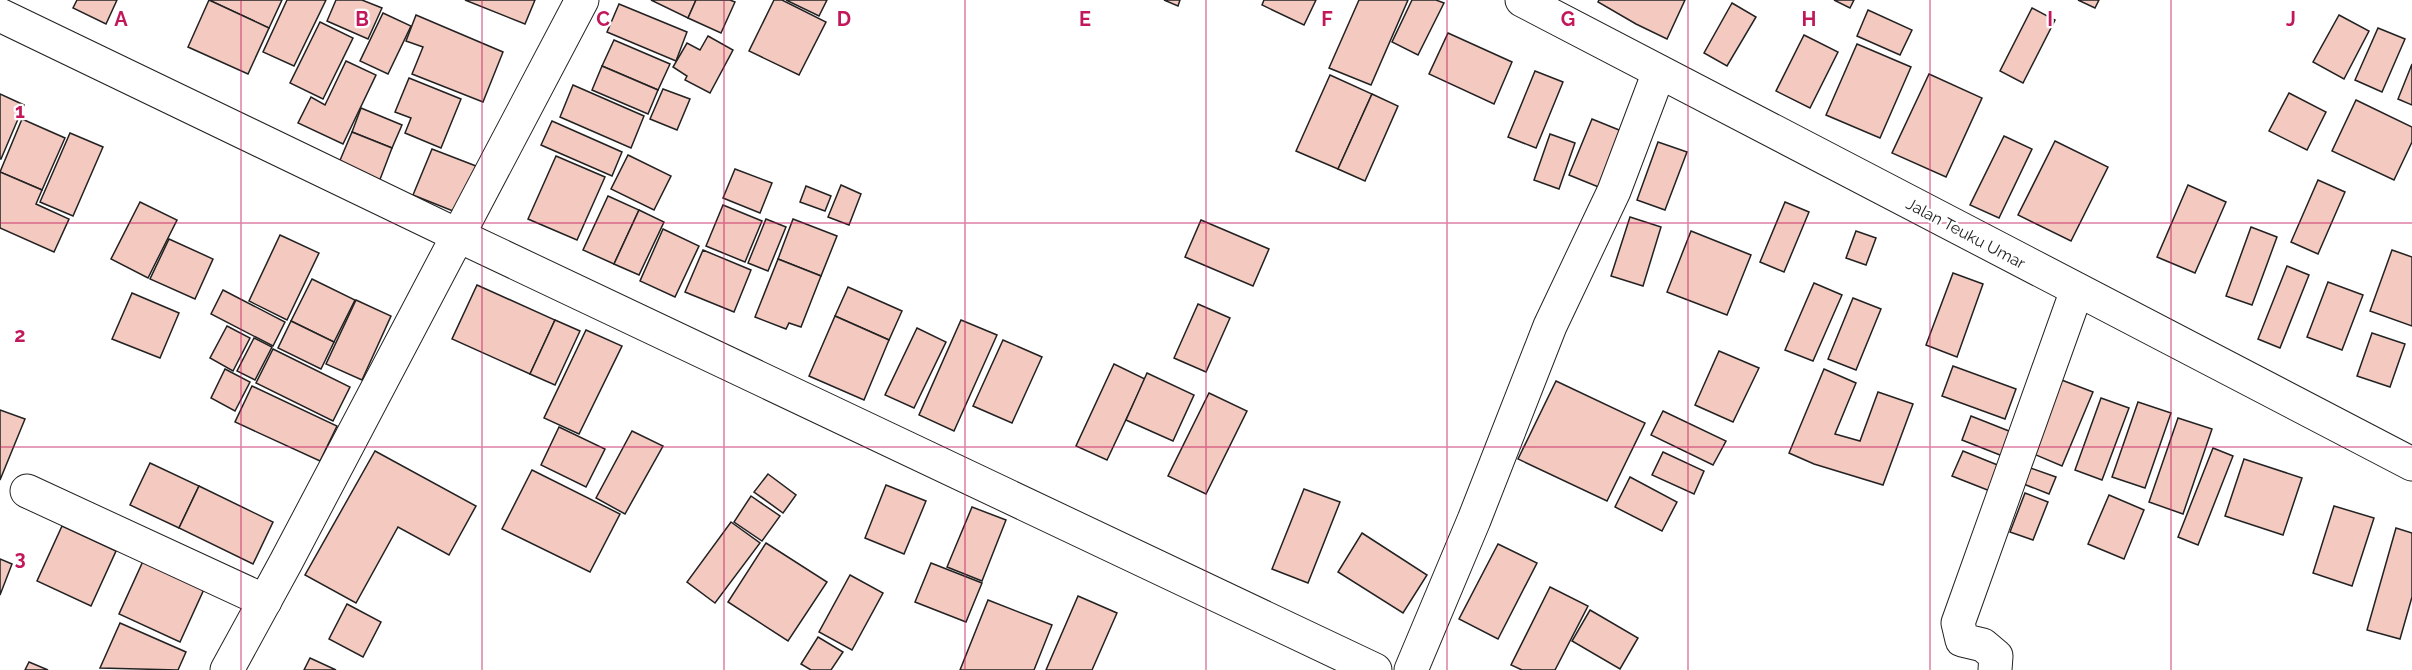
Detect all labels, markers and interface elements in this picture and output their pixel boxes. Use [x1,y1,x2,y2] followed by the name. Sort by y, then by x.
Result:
[114,7,128,31] text: A
[355,7,369,31] text: B
[596,7,610,31] text: C
[837,7,851,31] text: D
[1079,7,1091,31] text: E
[1321,7,1333,31] text: F
[1561,7,1575,31] text: G
[1802,7,1816,31] text: H
[2047,7,2053,31] text: I
[2286,7,2296,31] text: J
[15,99,25,123] text: 1
[1903,194,2029,273] street label: Jalan Teuku Umar
[14,323,26,347] text: 2
[14,546,26,570] text: 3

